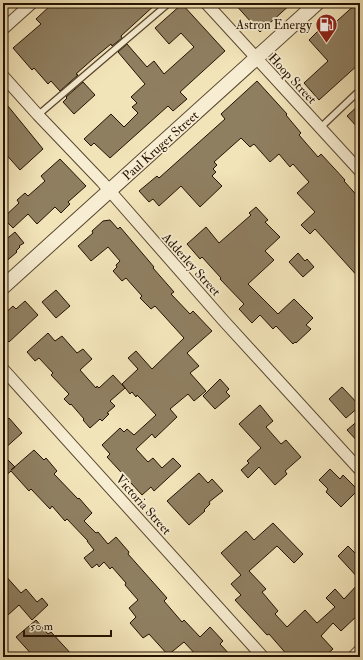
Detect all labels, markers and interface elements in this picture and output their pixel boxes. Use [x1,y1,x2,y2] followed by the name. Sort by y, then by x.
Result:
[314,11,340,44] fuel station icon: Astron Energy
[235,17,312,34] place label: Astron Energy
[264,50,320,108] street label: Hoop Street
[119,107,202,184] street label: Paul Kruger Street
[157,229,224,300] street label: Adderley Street
[112,471,175,538] street label: Victoria Street
[24,612,111,638] scale bar
[30,619,54,634] text: 50 m

